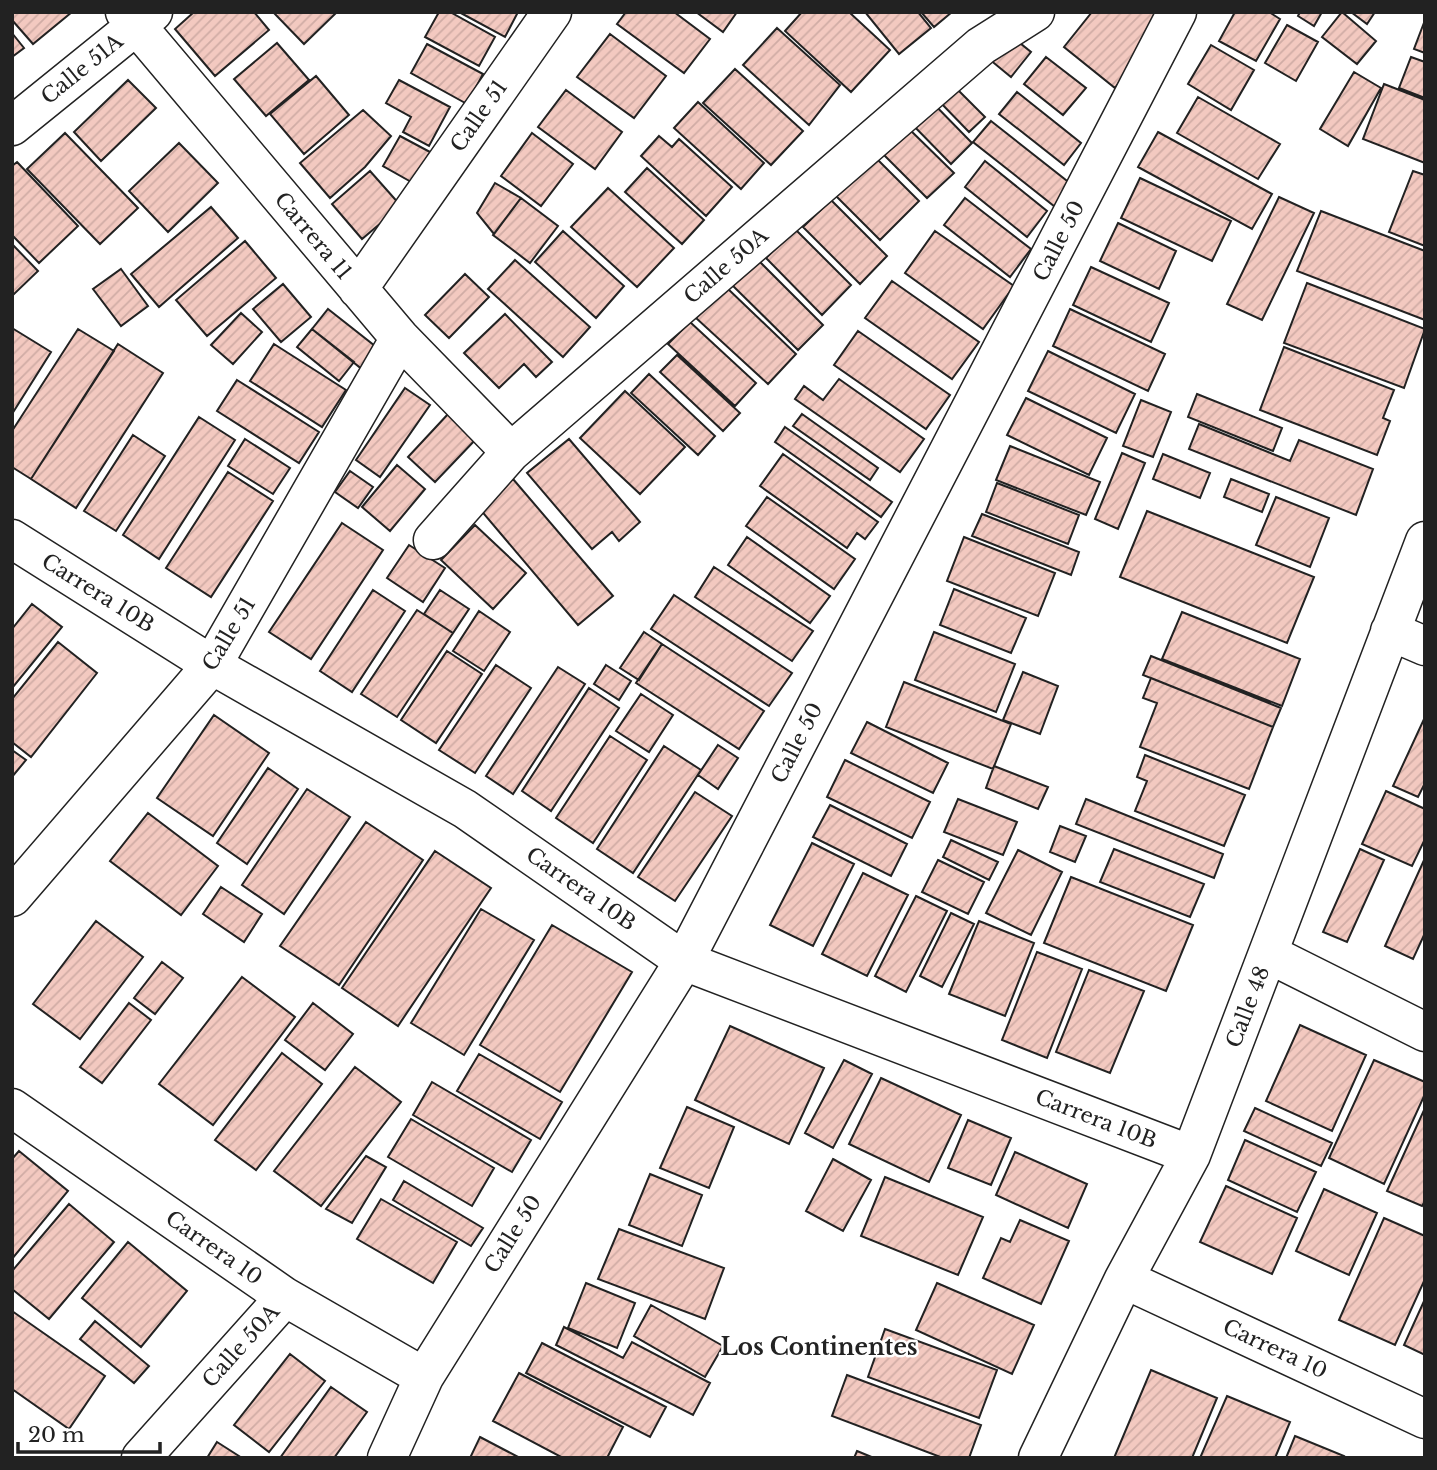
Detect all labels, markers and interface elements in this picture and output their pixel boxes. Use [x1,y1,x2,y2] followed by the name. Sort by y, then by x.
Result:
[36,28,129,110] street label: Calle 51A
[445,75,513,157] street label: Calle 51
[269,187,357,285] street label: Carrera 11
[1028,196,1090,286] street label: Calle 50
[679,222,774,310] street label: Calle 50A
[37,548,159,638] street label: Carrera 10B
[197,592,261,676] street label: Calle 51
[766,698,828,788] street label: Calle 50
[521,842,641,936] street label: Carrera 10B
[1221,963,1275,1051] street label: Calle 48
[1031,1084,1161,1154] street label: Carrera 10B
[479,1190,547,1278] street label: Calle 50
[161,1205,267,1291] street label: Carrera 10
[197,1298,286,1393] street label: Calle 50A
[1219,1314,1331,1384] street label: Carrera 10
[720,1333,918,1361] district label: Los Continentes
[18,1410,159,1454] scale bar
[28,1422,85,1448] text: 20 m

